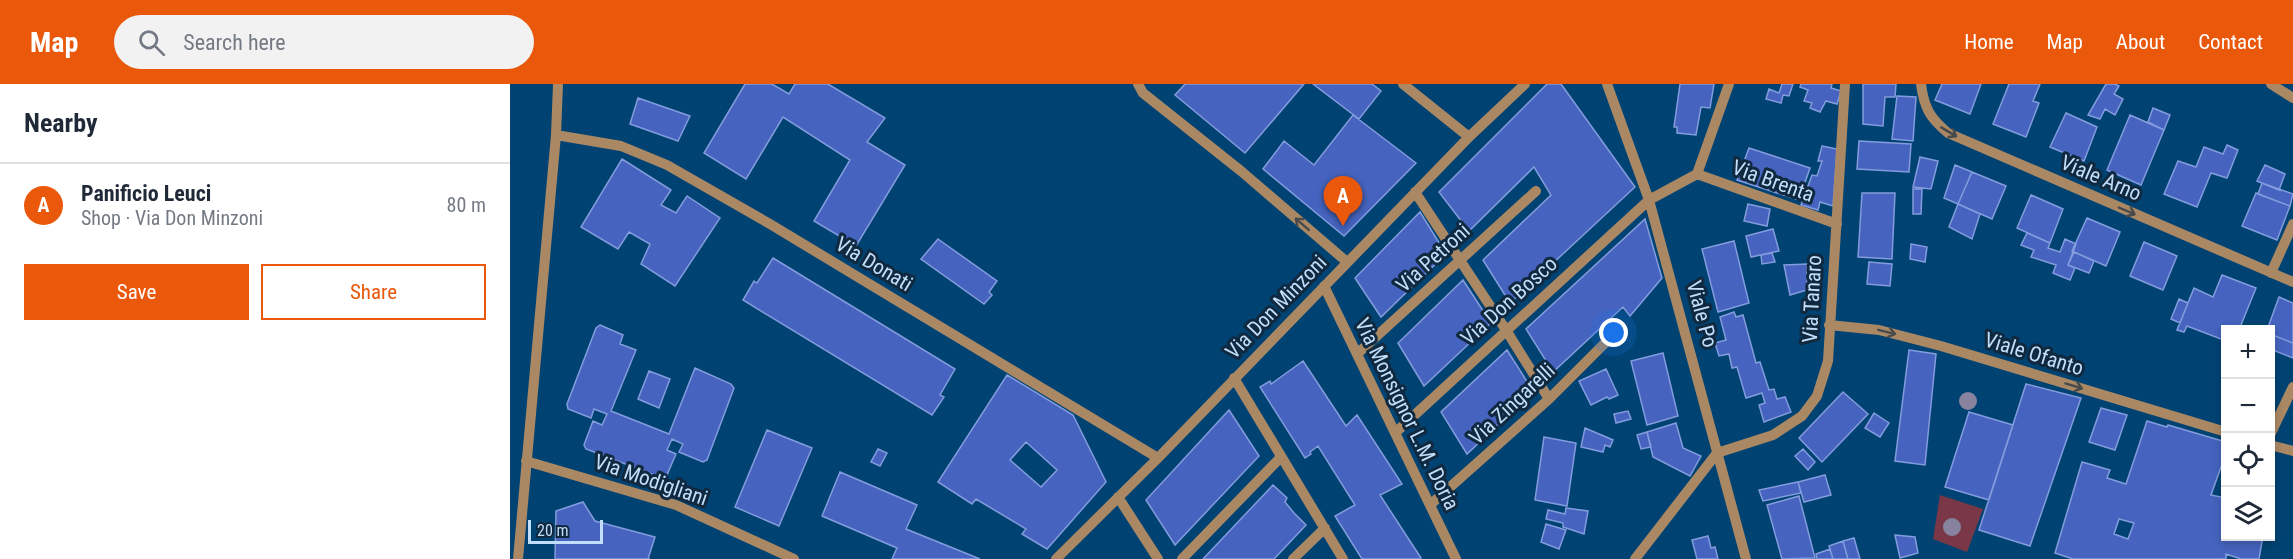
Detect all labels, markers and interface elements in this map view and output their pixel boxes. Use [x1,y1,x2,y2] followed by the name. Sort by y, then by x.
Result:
[114,15,534,69] search box
[30,26,78,59] text: Map
[135,26,168,59] icon: search
[183,30,286,55] text: Search here
[1964,30,2014,54] text: Home
[2047,30,2083,54] text: Map
[2116,30,2165,54] text: About
[2198,30,2263,54] text: Contact
[24,108,98,138] text: Nearby
[1940,126,1957,138] one-way arrow
[2057,150,2145,206] street label: Viale Arno
[1729,155,1817,207] street label: Via Brenta
[1324,176,1362,226] pin: A
[81,181,211,206] text: Panificio Leuci
[38,193,49,217] text: A
[447,193,486,217] text: 80 m
[2118,205,2136,217] one-way arrow
[81,206,263,230] text: Shop · Via Don Minzoni
[1295,217,1310,231] one-way arrow
[1391,219,1475,297] street label: Via Petroni
[831,232,917,296] street label: Via Donati
[1221,250,1331,364] street label: Via Don Minzoni
[1456,252,1562,350] street label: Via Don Bosco
[1798,255,1826,343] street label: Via Tanaro
[24,264,249,320] button: Save
[261,264,486,320] button: Share
[1682,278,1722,350] street label: Viale Po
[1350,314,1464,514] street label: Via Monsignor L.M. Doria
[1599,318,1628,347] your location
[2221,325,2275,541] map controls
[2221,325,2275,379] button: +
[1877,327,1896,339] one-way arrow
[1982,328,2086,380] street label: Viale Ofanto
[1464,358,1560,450] street label: Via Zingarelli
[2221,379,2275,433] button: −
[2065,381,2084,392] one-way arrow
[2221,433,2275,487] button: locate
[591,449,711,511] street label: Via Modigliani
[2221,487,2275,541] button: layers
[528,517,603,544] scale bar
[537,521,569,540] text: 20 m

